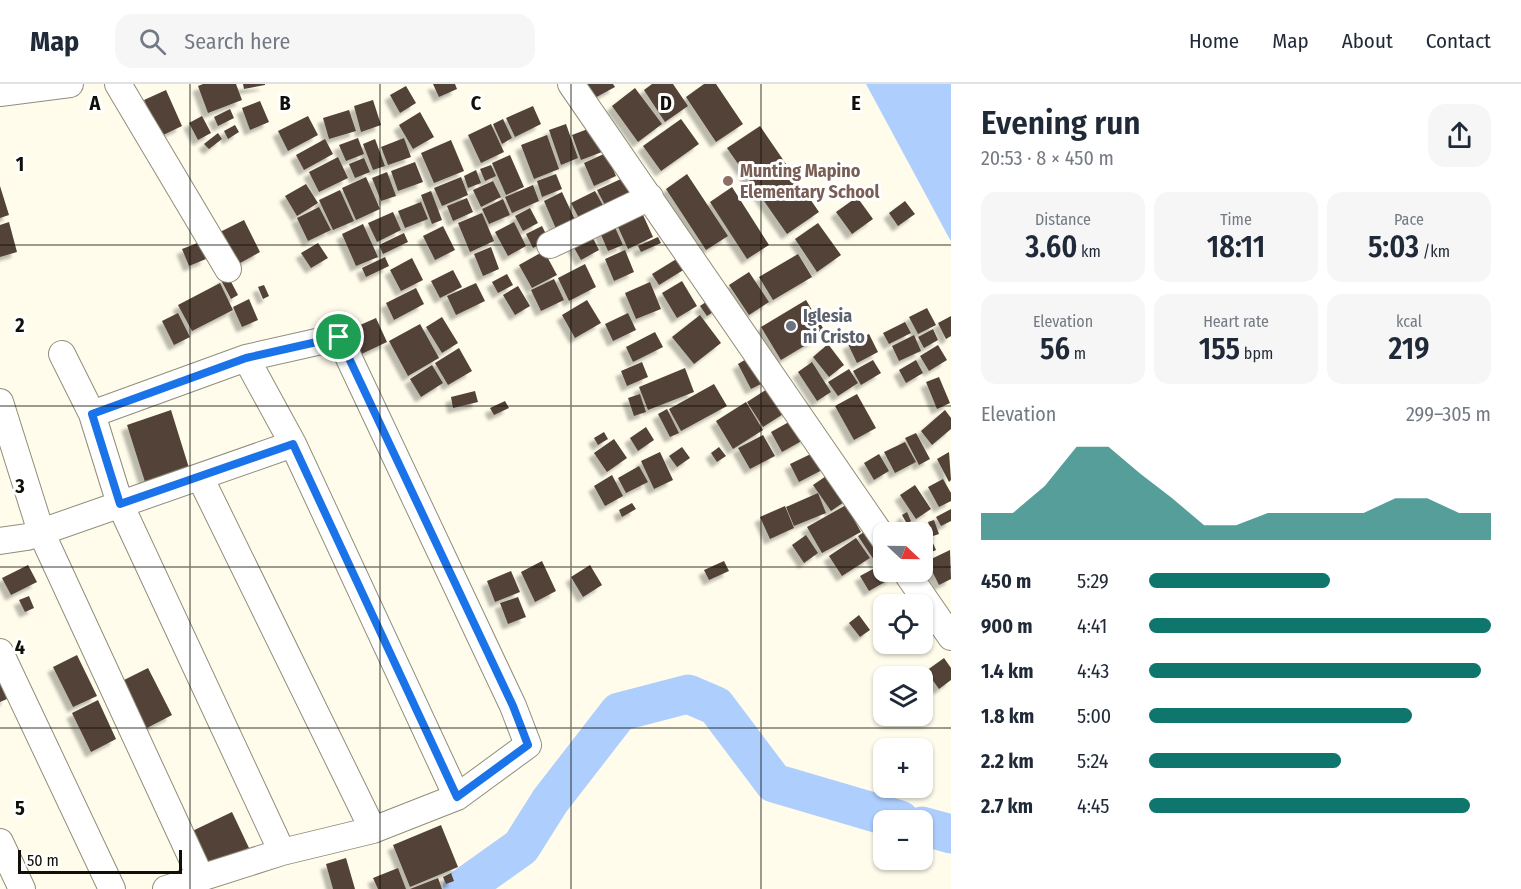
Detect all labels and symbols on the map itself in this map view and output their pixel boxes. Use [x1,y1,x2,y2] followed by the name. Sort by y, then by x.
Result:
[89,91,102,115] text: A
[279,91,291,115] text: B
[471,91,482,115] text: C
[660,91,672,115] text: D
[851,91,861,115] text: E
[16,152,24,176] text: 1
[740,160,879,203] place label: Munting Mapino Elementary School
[721,174,735,188] marker: Munting Mapino Elementary School
[803,305,865,348] place label: Iglesia ni Cristo
[313,311,364,362] pin
[14,313,25,337] text: 2
[784,319,798,333] marker: Iglesia ni Cristo
[14,474,25,498] text: 3
[873,522,933,582] north arrow
[15,635,25,659] text: 4
[15,796,25,820] text: 5
[18,847,182,874] scale bar

